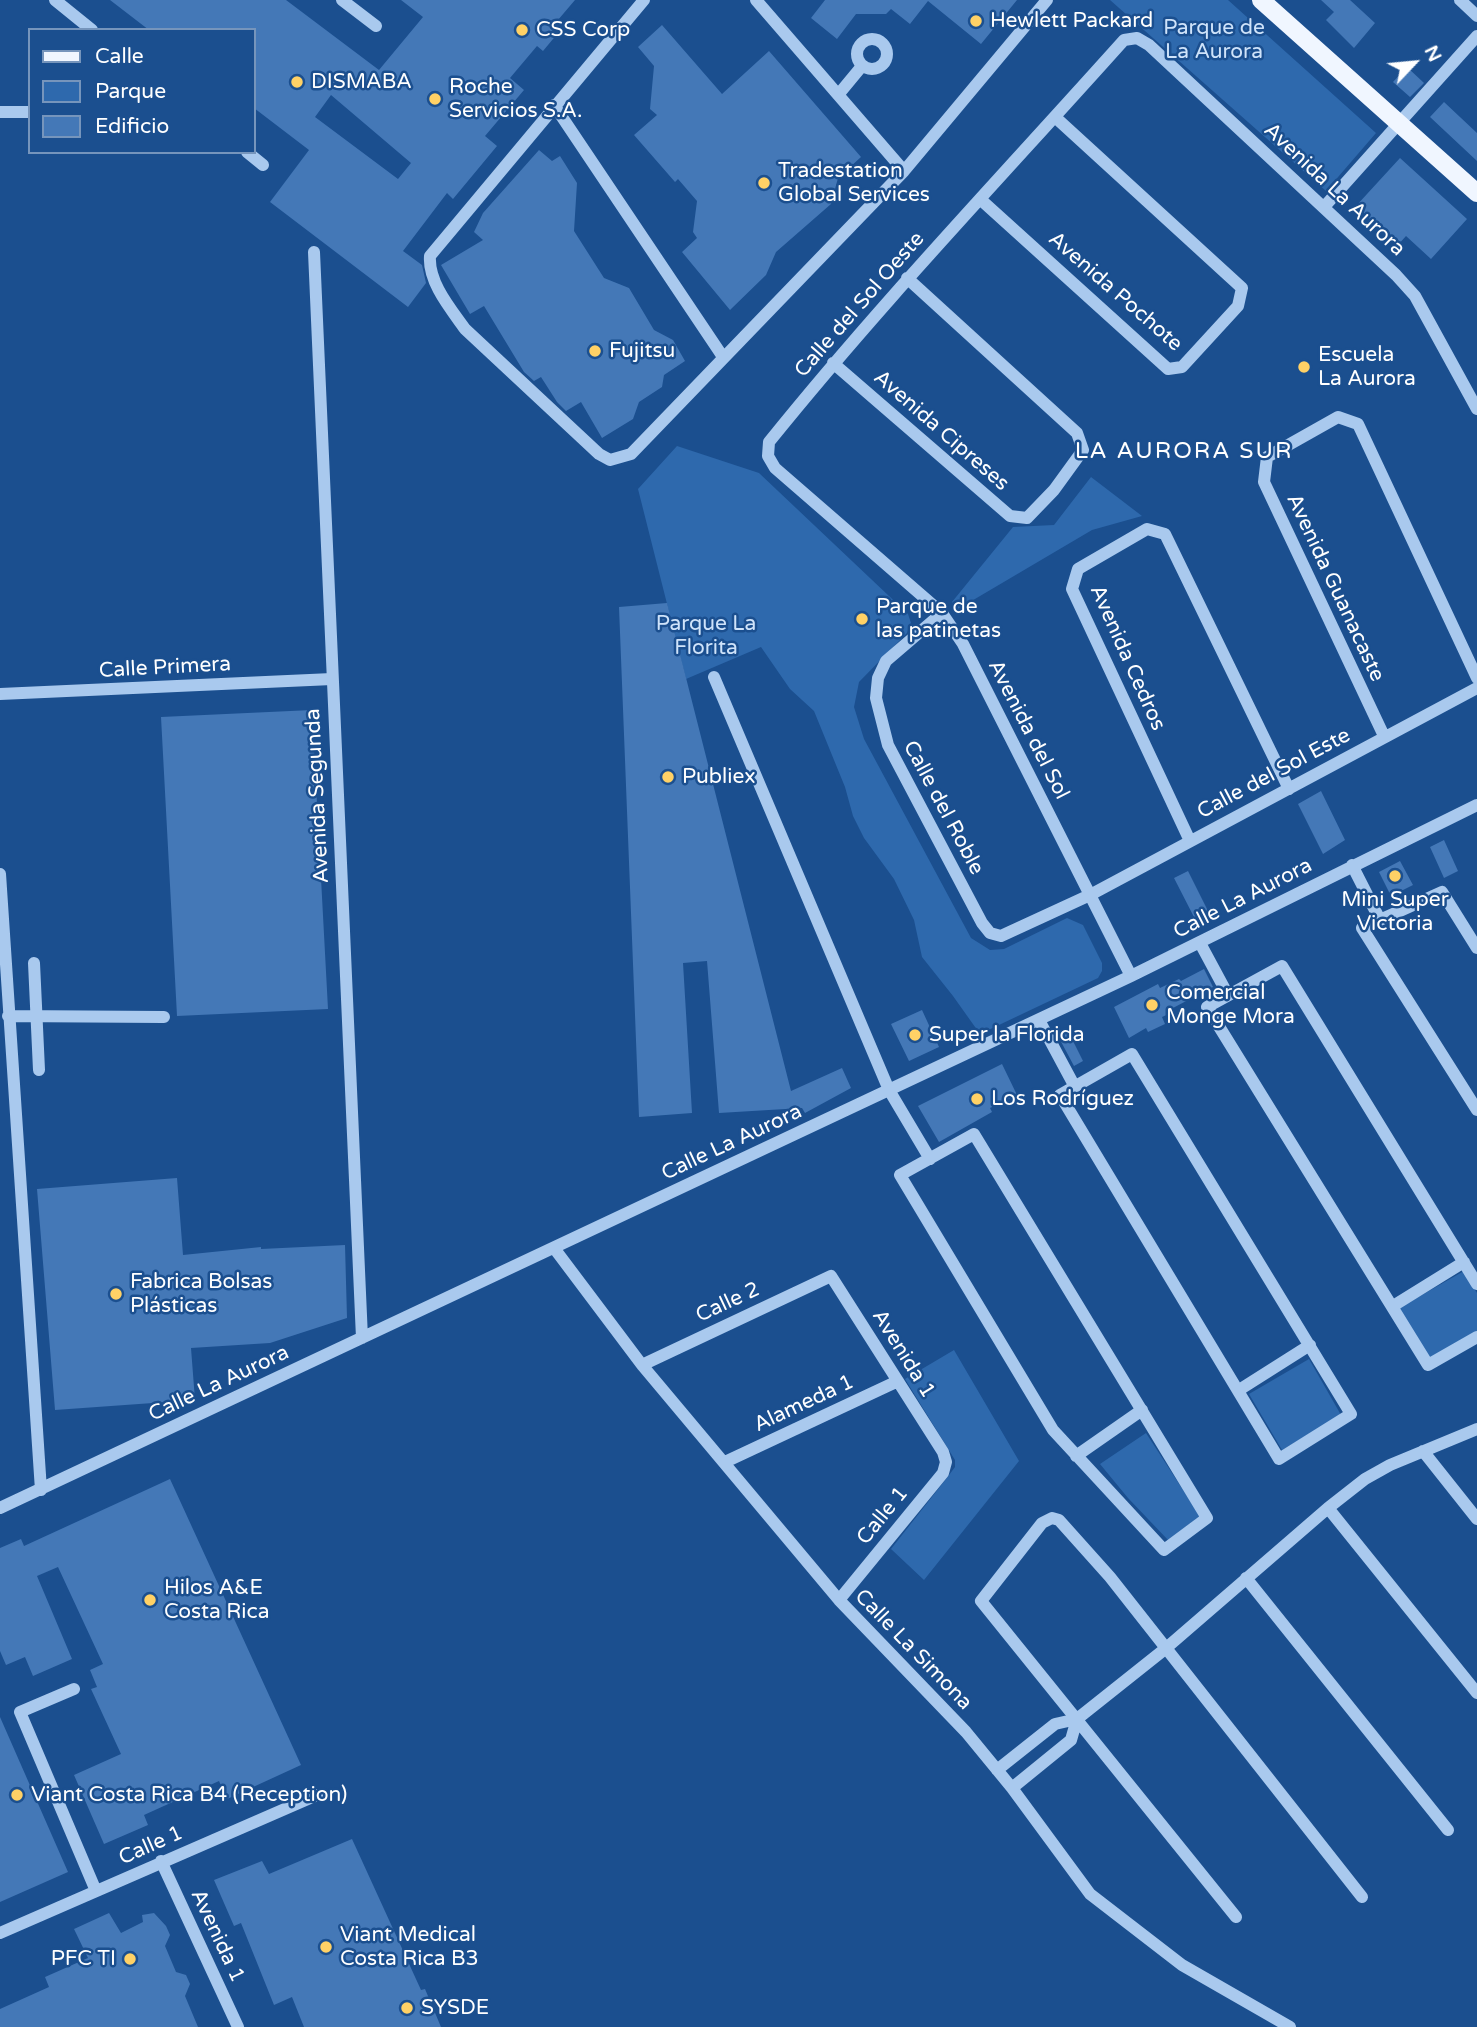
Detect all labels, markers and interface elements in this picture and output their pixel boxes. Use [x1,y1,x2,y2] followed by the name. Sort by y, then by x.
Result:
[990,8,1153,34] place label: Hewlett Packard
[968,13,984,29] marker: Hewlett Packard
[1163,15,1265,65] park label: Parque de La Aurora
[536,17,630,43] place label: CSS Corp
[514,22,530,38] marker: CSS Corp
[28,28,256,154] legend
[1379,28,1449,98] north arrow
[1420,42,1446,65] text: N
[95,44,144,69] text: Calle
[311,69,412,95] place label: DISMABA
[289,74,305,90] marker: DISMABA
[449,74,582,124] place label: Roche Servicios S.A.
[95,79,166,104] text: Parque
[427,91,443,107] marker: Roche Servicios S.A.
[95,114,169,139] text: Edificio
[1258,118,1410,262] street label: Avenida La Aurora
[778,158,930,208] place label: Tradestation Global Services
[756,175,772,191] marker: Tradestation Global Services
[790,227,930,383] street label: Calle del Sol Oeste
[1043,227,1187,357] street label: Avenida Pochote
[609,338,675,364] place label: Fujitsu
[1318,342,1416,392] place label: Escuela La Aurora
[587,343,603,359] marker: Fujitsu
[1296,359,1312,375] marker: Escuela La Aurora
[868,365,1014,497] street label: Avenida Cipreses
[1076,438,1292,466] district label: LA AURORA SUR
[1280,490,1390,686] street label: Avenida Guanacaste
[1084,581,1170,735] street label: Avenida Cedros
[876,594,1001,644] place label: Parque de las patinetas
[656,611,756,661] park label: Parque La Florita
[854,611,870,627] marker: Parque de las patinetas
[98,652,232,684] street label: Calle Primera
[982,656,1074,804] street label: Avenida del Sol
[301,708,335,884] street label: Avenida Segunda
[1193,723,1355,825] street label: Calle del Sol Este
[897,737,989,879] street label: Calle del Roble
[682,764,756,790] place label: Publiex
[660,769,676,785] marker: Publiex
[1170,853,1316,945] street label: Calle La Aurora
[1387,868,1403,884] marker: Mini Super Victoria
[1341,887,1449,937] place label: Mini Super Victoria
[1166,980,1295,1030] place label: Comercial Monge Mora
[1144,997,1160,1013] marker: Comercial Monge Mora
[929,1022,1085,1048] place label: Super la Florida
[907,1027,923,1043] marker: Super la Florida
[991,1086,1134,1112] place label: Los Rodríguez
[969,1091,985,1107] marker: Los Rodríguez
[658,1099,806,1187] street label: Calle La Aurora
[130,1269,272,1319] place label: Fabrica Bolsas Plásticas
[692,1277,764,1329] street label: Calle 2
[108,1286,124,1302] marker: Fabrica Bolsas Plásticas
[866,1305,940,1403] street label: Avenida 1
[145,1340,293,1428] street label: Calle La Aurora
[750,1370,858,1438] street label: Alameda 1
[852,1482,914,1550] street label: Calle 1
[164,1575,269,1625] place label: Hilos A&E Costa Rica
[849,1584,977,1716] street label: Calle La Simona
[142,1592,158,1608] marker: Hilos A&E Costa Rica
[31,1782,347,1808] place label: Viant Costa Rica B4 (Reception)
[9,1787,25,1803] marker: Viant Costa Rica B4 (Reception)
[115,1821,187,1871] street label: Calle 1
[185,1886,249,1986] street label: Avenida 1
[340,1922,479,1972] place label: Viant Medical Costa Rica B3
[318,1939,334,1955] marker: Viant Medical Costa Rica B3
[51,1946,116,1972] place label: PFC TI
[122,1951,138,1967] marker: PFC TI
[421,1995,489,2021] place label: SYSDE
[399,2000,415,2016] marker: SYSDE

